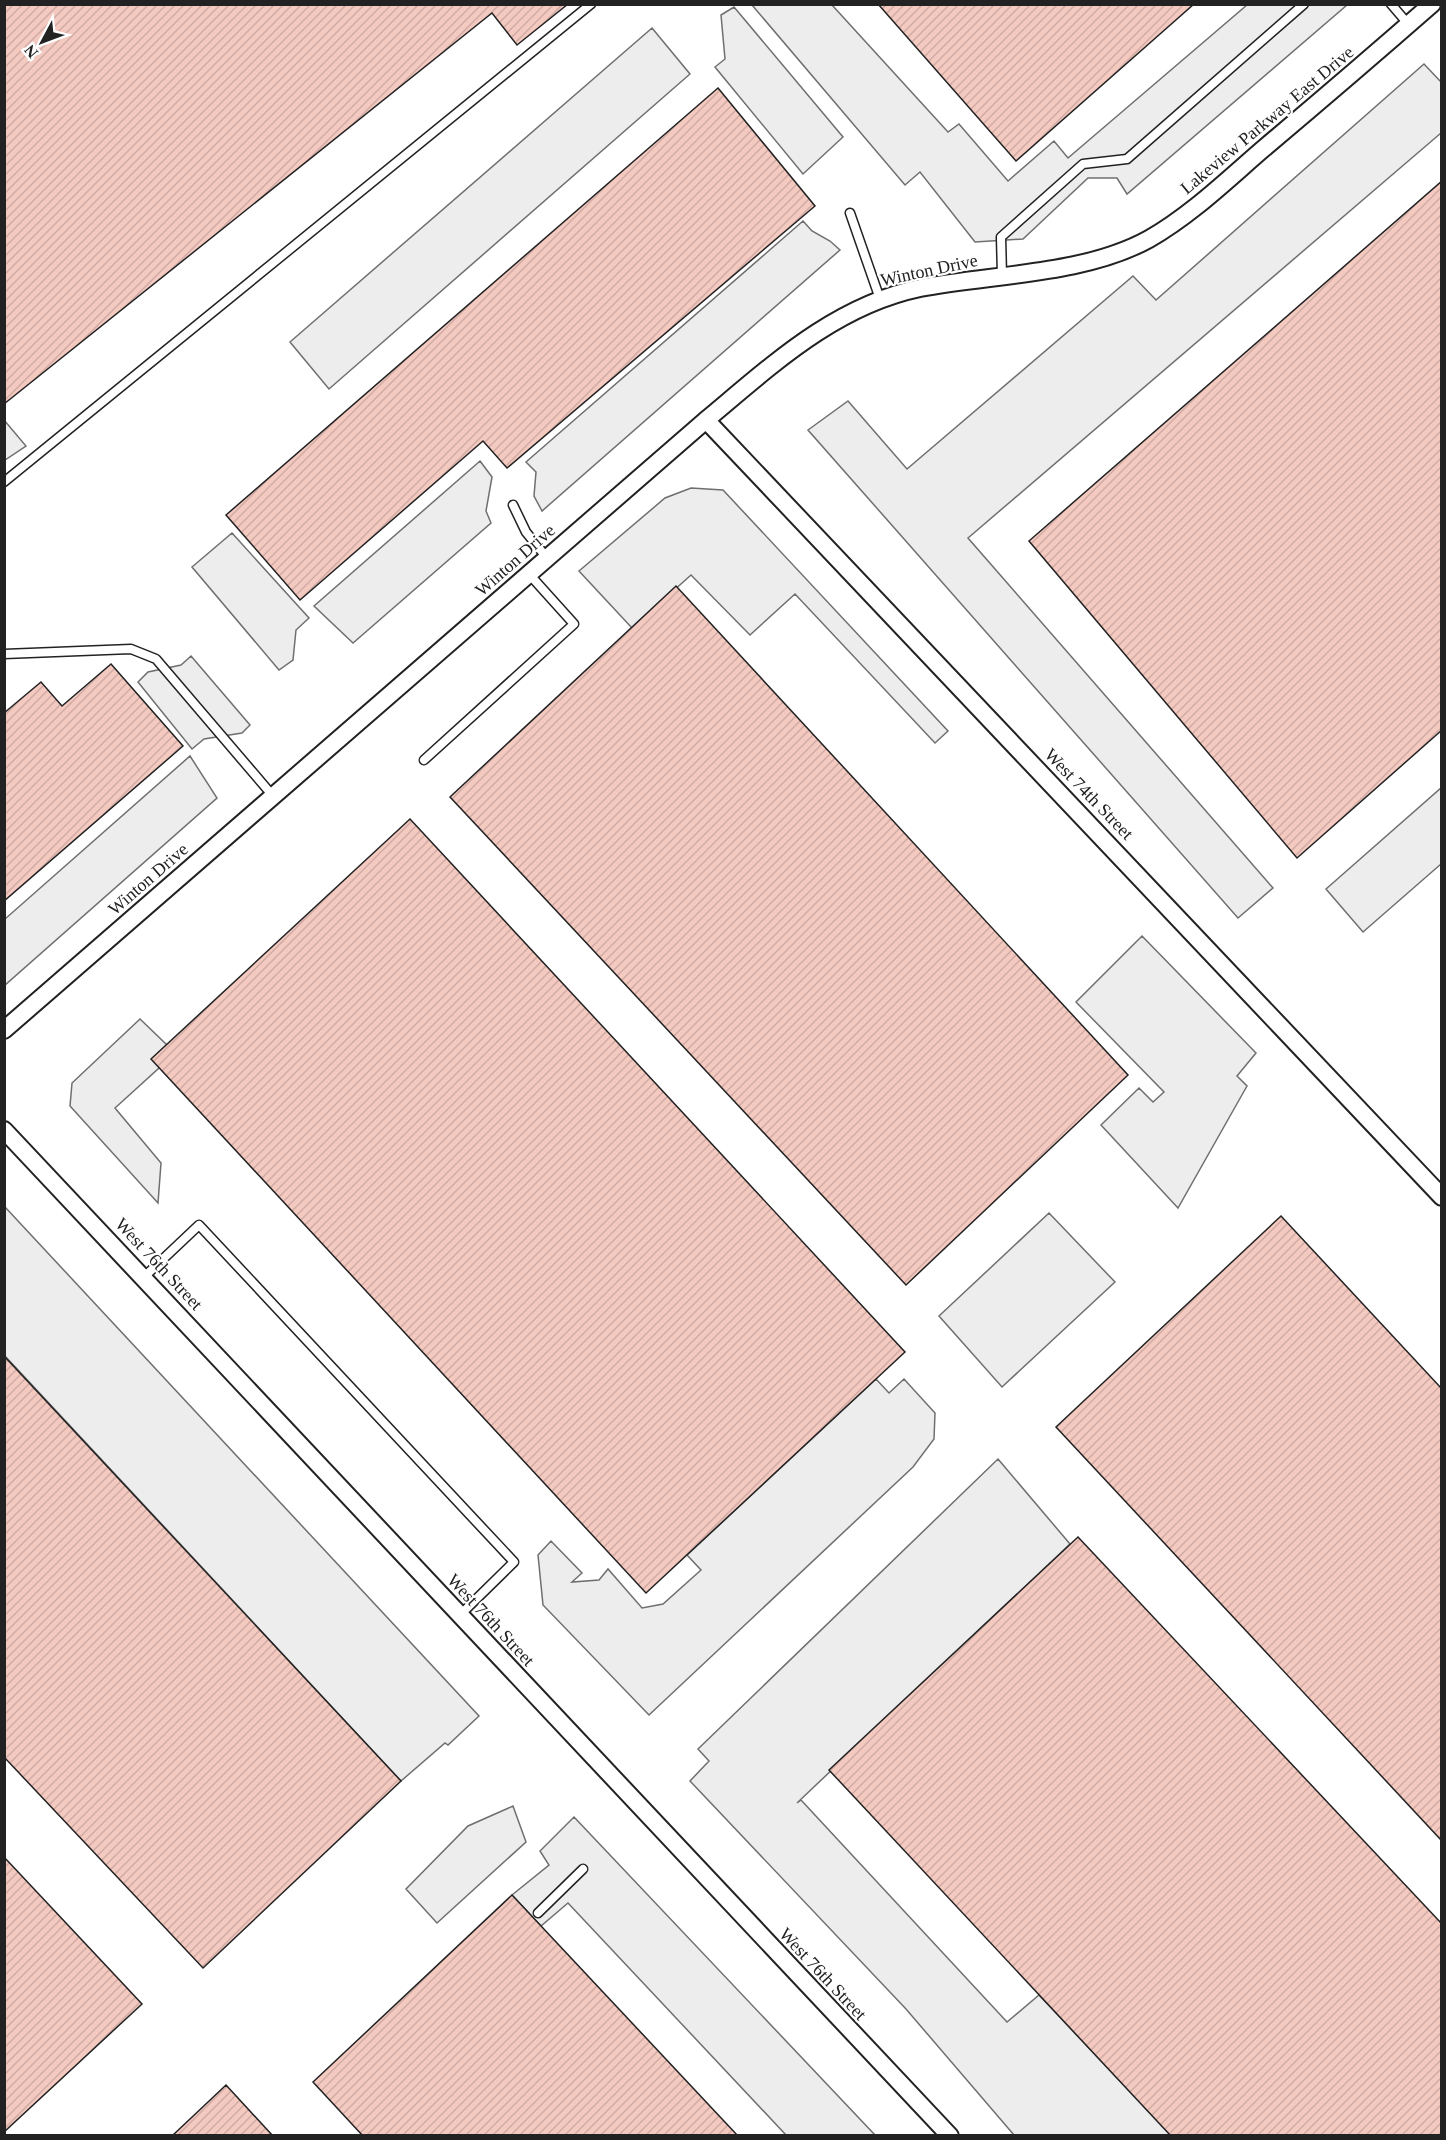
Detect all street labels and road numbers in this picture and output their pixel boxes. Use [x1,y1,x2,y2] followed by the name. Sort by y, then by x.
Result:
[1177,42,1357,198] street label: Lakeview Parkway East Drive
[879,250,979,290] street label: Winton Drive
[471,520,559,600] street label: Winton Drive
[1041,744,1137,844] street label: West 74th Street
[104,839,192,919] street label: Winton Drive
[111,1214,207,1314] street label: West 76th Street
[443,1570,539,1670] street label: West 76th Street
[775,1924,871,2024] street label: West 76th Street

